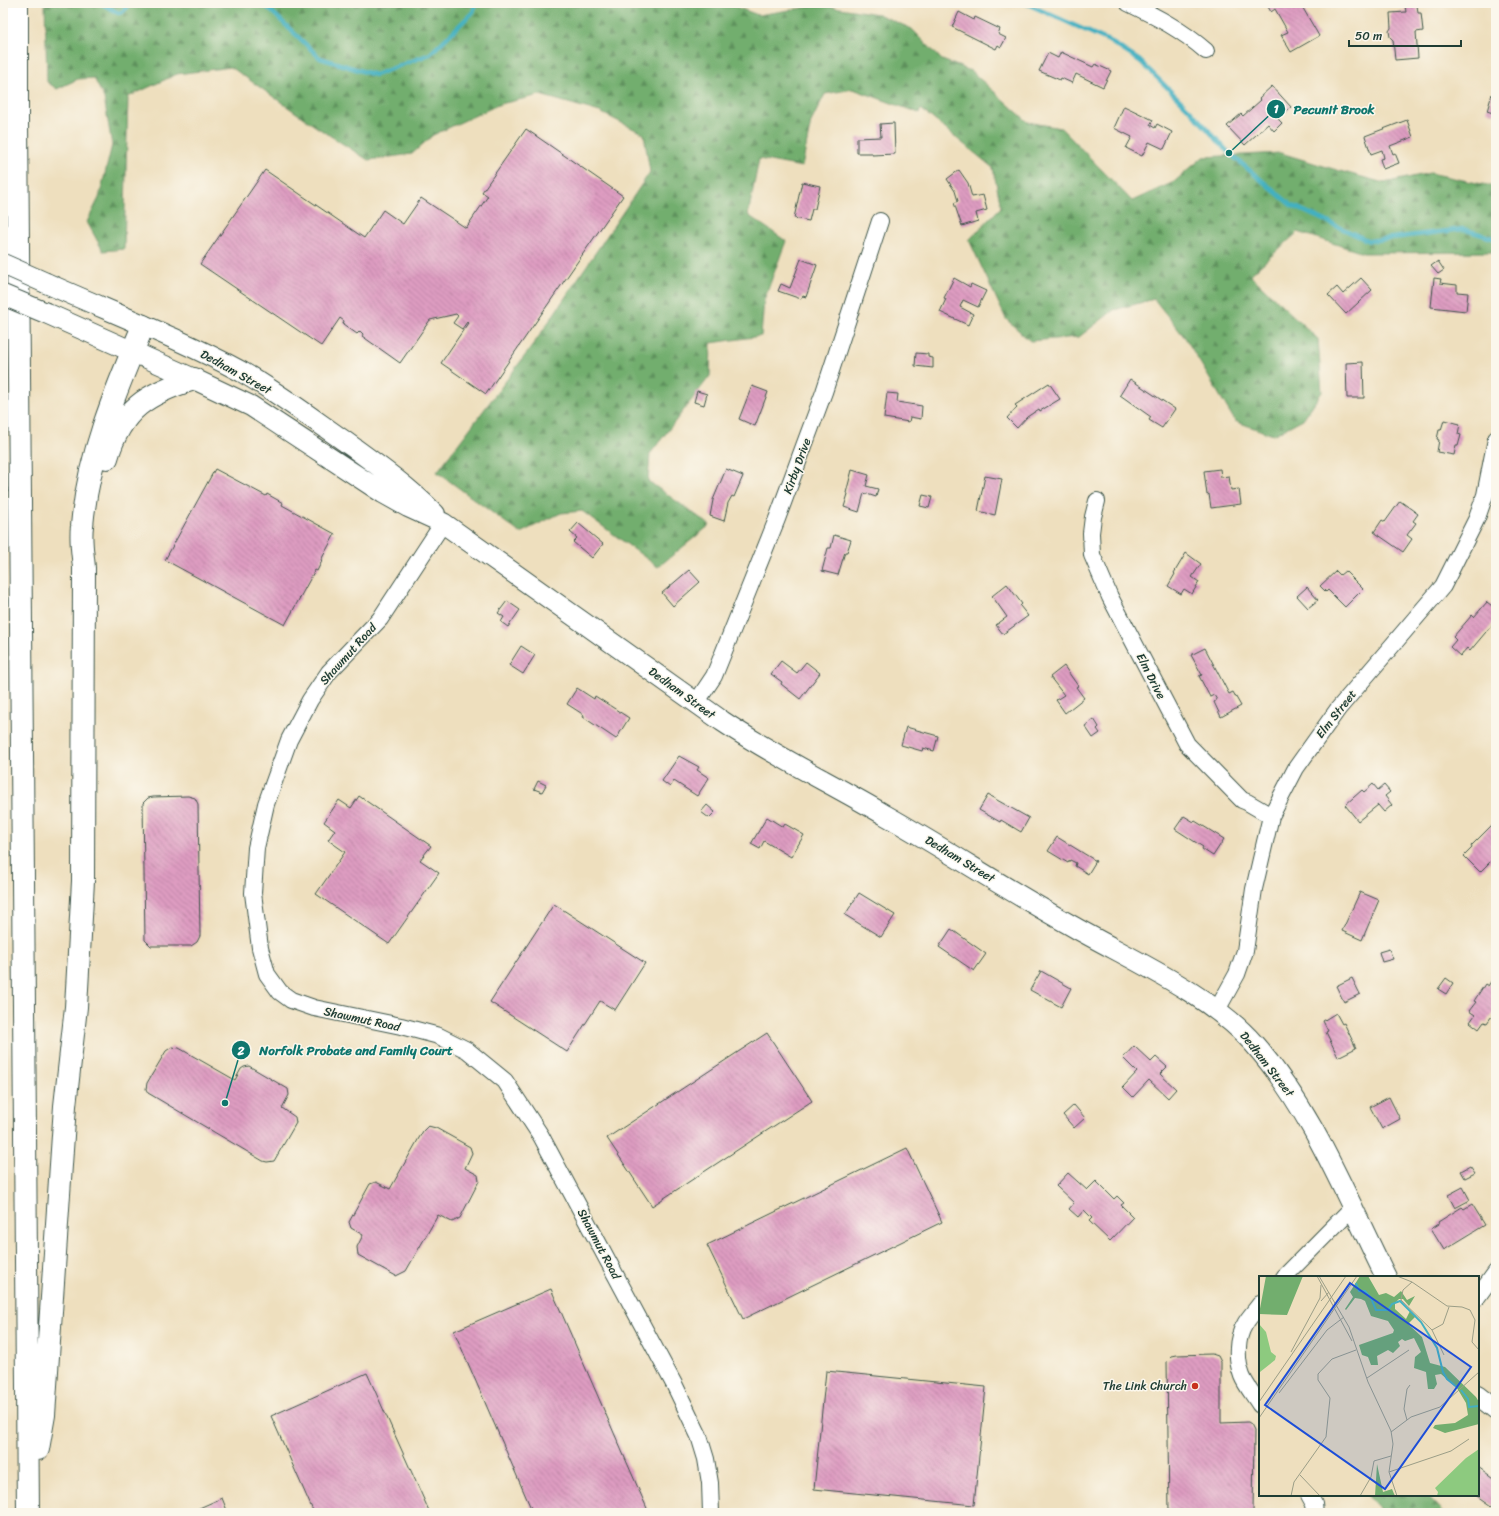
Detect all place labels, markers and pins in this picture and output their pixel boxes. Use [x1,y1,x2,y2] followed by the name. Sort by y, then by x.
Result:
[1266,97,1382,122] callout: Pecunit Brook
[231,1038,460,1063] callout: Norfolk Probate and Family Court
[1103,1375,1187,1397] place label: The Link Church
[1190,1381,1200,1391] marker: The Link Church

